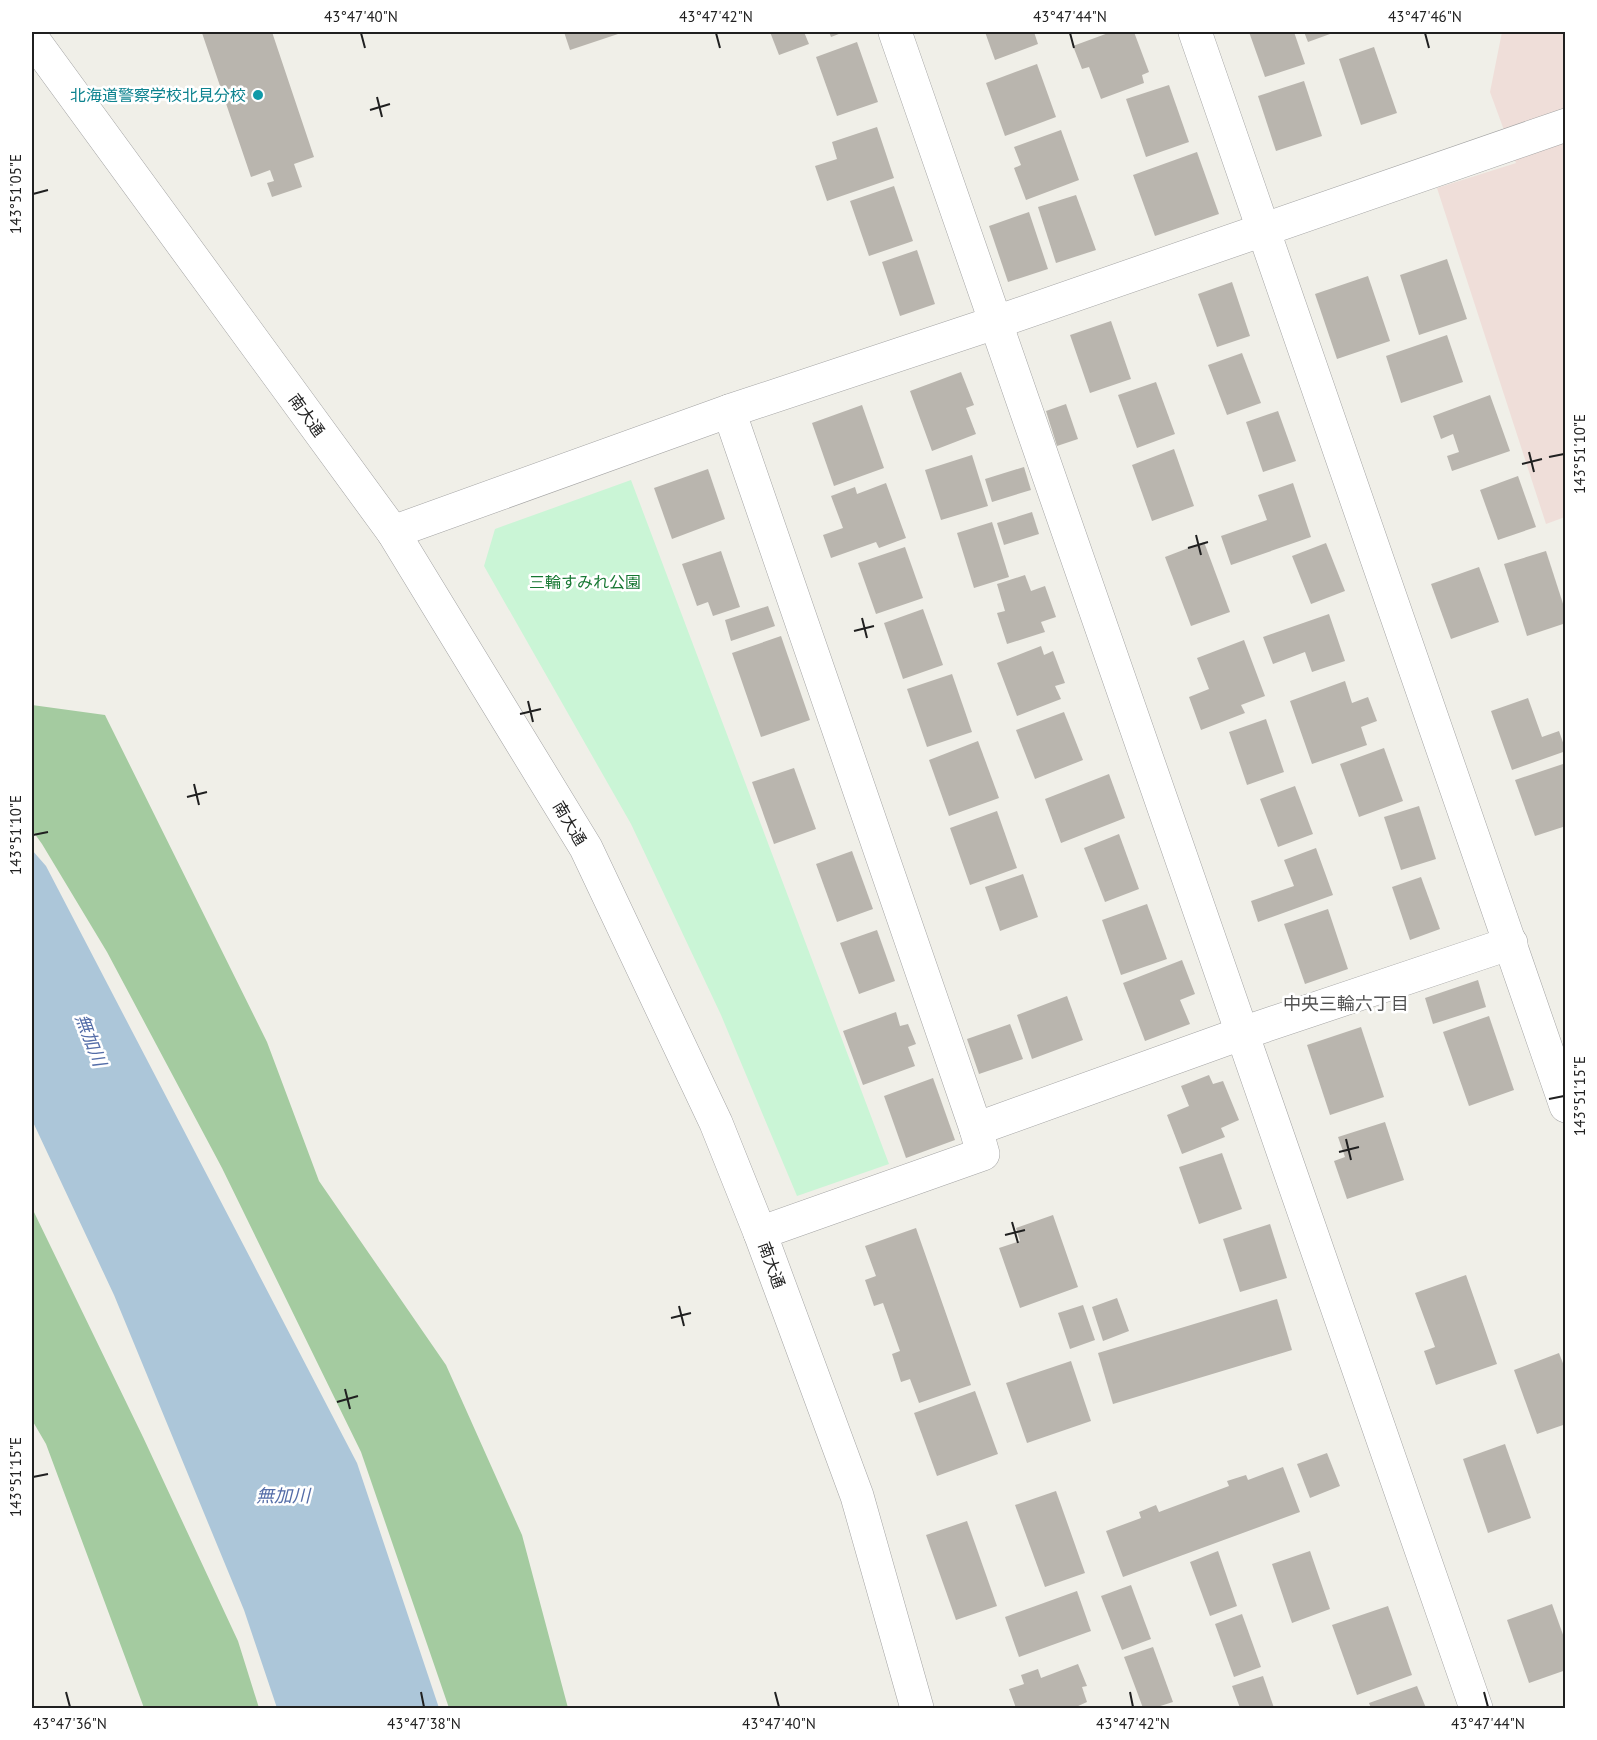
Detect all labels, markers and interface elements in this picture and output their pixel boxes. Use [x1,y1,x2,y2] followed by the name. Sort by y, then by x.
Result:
[324,7,398,26] text: 43°47'40"N
[679,7,753,26] text: 43°47'42"N
[1033,7,1107,26] text: 43°47'44"N
[1388,7,1462,26] text: 43°47'46"N
[70,85,246,105] place label: 北海道警察学校北見分校
[251,88,265,102] marker: 北海道警察学校北見分校
[6,154,25,234] text: 143°51'05"E
[285,390,329,440] street label: 南大通
[1570,414,1589,494] text: 143°51'10"E
[529,572,641,592] park label: 三輪すみれ公園
[6,795,25,875] text: 143°51'10"E
[549,797,591,849] street label: 南大通
[1283,992,1409,1015] district label: 中央三輪六丁目
[71,1011,112,1071] water label: 無加川
[1570,1056,1589,1136] text: 143°51'15"E
[754,1239,790,1291] street label: 南大通
[6,1437,25,1517] text: 143°51'15"E
[256,1484,312,1507] water label: 無加川
[33,1714,107,1733] text: 43°47'36"N
[387,1714,461,1733] text: 43°47'38"N
[742,1714,816,1733] text: 43°47'40"N
[1096,1714,1170,1733] text: 43°47'42"N
[1451,1714,1525,1733] text: 43°47'44"N

